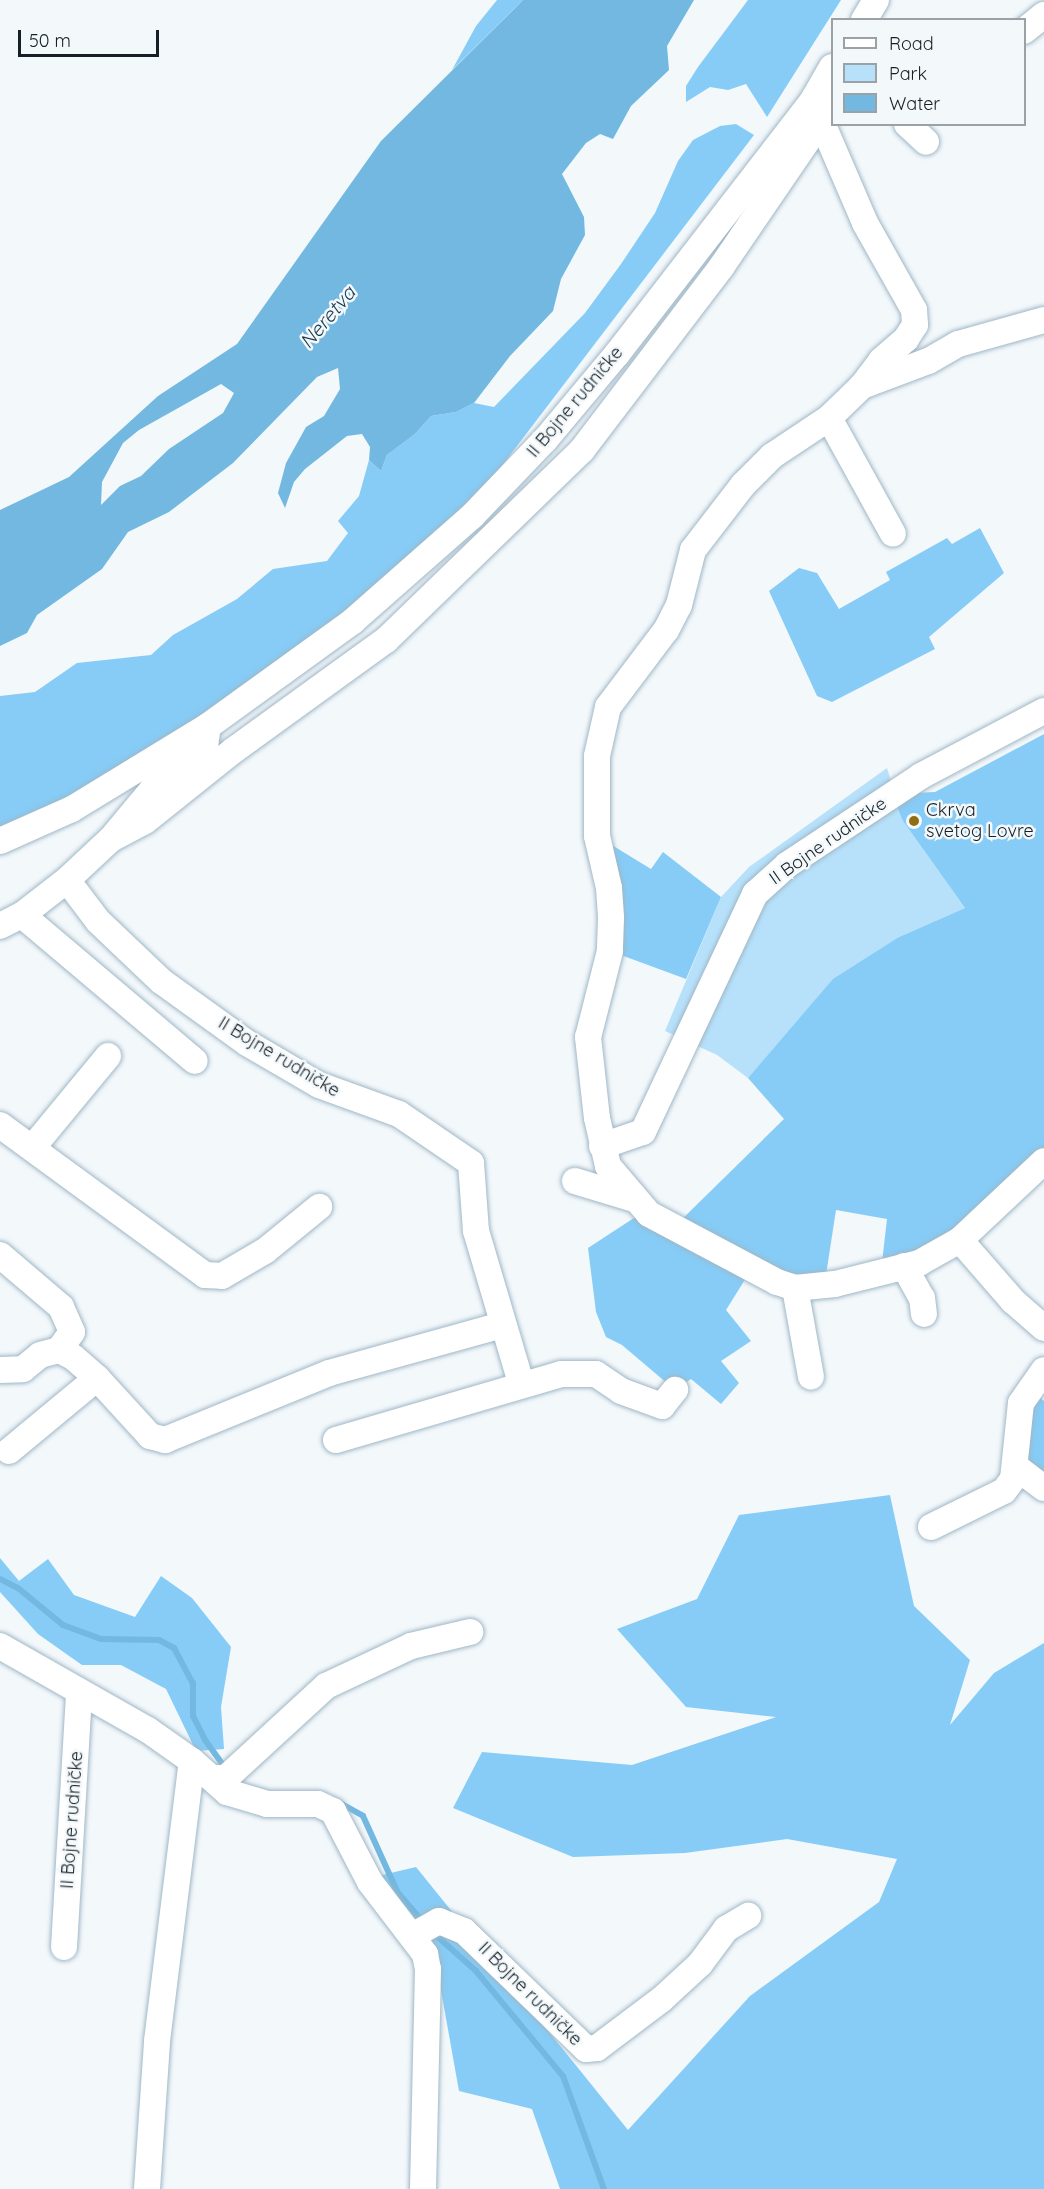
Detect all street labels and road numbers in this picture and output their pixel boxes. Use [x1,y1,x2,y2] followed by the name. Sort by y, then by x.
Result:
[522,342,628,462] street label: II Bojne rudničke
[765,793,891,889] street label: II Bojne rudničke
[214,1012,344,1102] street label: II Bojne rudničke
[56,1750,88,1890] street label: II Bojne rudničke
[474,1938,586,2050] street label: II Bojne rudničke

